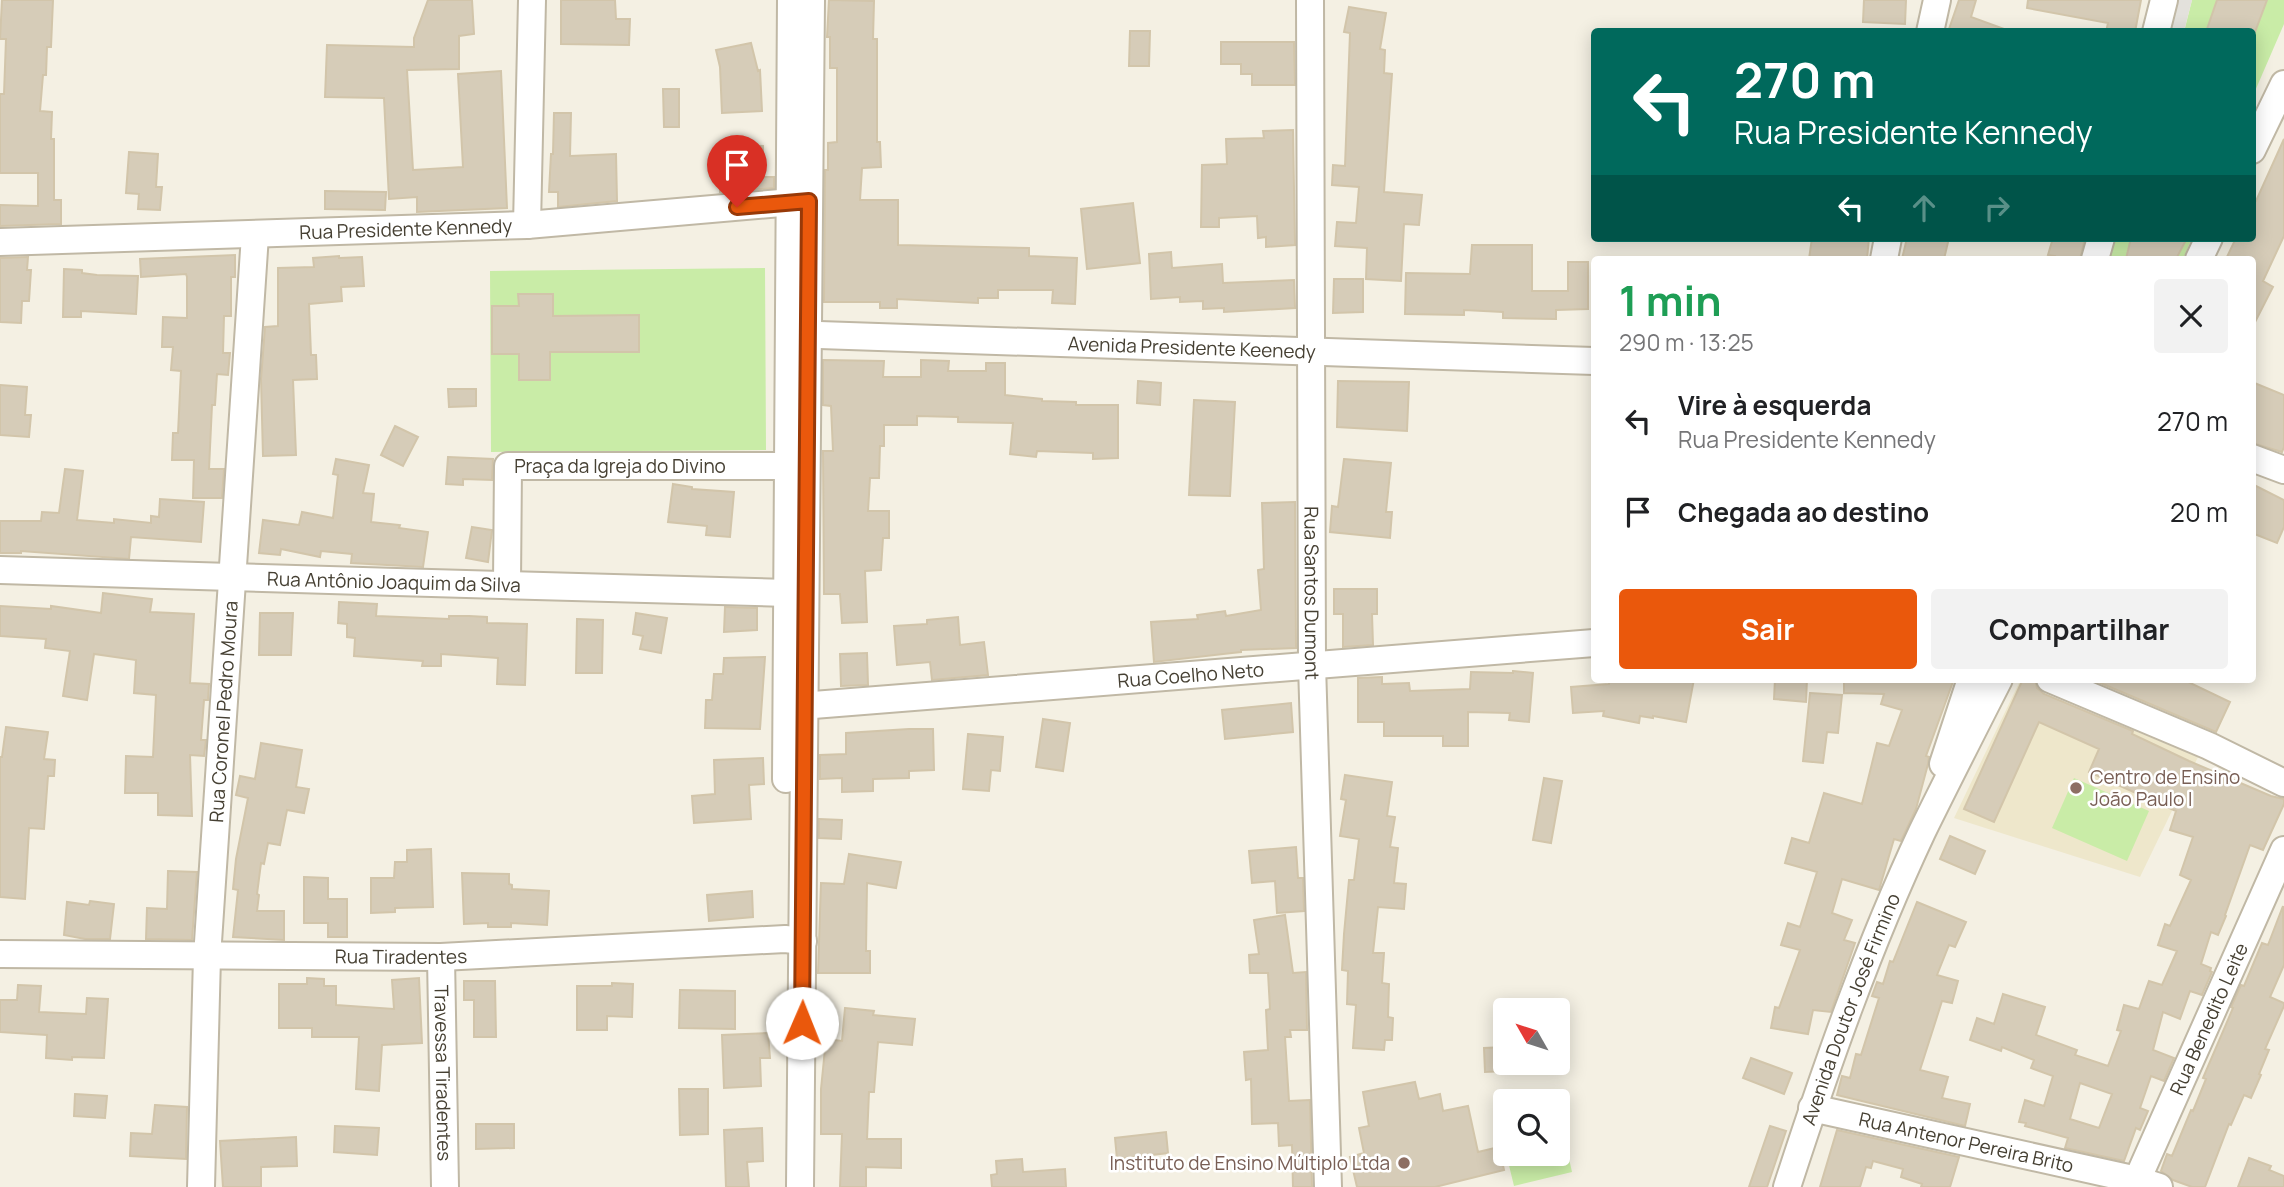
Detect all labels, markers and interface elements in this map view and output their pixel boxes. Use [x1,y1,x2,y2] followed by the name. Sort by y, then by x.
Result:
[1734,46,1875,113] text: 270 m
[1619,56,1710,147] icon: left
[1734,110,2093,154] text: Rua Presidente Kennedy
[707,135,767,207] pin
[718,146,756,184] icon: arrive
[1832,189,1870,227] icon: left
[1905,189,1943,227] icon: ahead
[1978,189,2016,227] icon: right
[299,212,513,245] street label: Rua Presidente Kennedy
[1619,271,1722,329] text: 1 min
[2154,279,2228,353] button: close
[1619,326,1754,358] text: 290 m · 13:25
[1067,330,1316,365] street label: Avenida Presidente Keenedy
[1678,387,1871,423] text: Vire à esquerda
[1619,402,1657,440] icon: left
[2157,403,2228,439] text: 270 m
[1678,423,1936,455] text: Rua Presidente Kennedy
[514,453,726,479] street label: Praça da Igreja do Divino
[1619,493,1657,531] icon: arrive
[1678,494,1929,530] text: Chegada ao destino
[2170,494,2228,530] text: 20 m
[1299,506,1325,680] street label: Rua Santos Dumont
[267,566,521,598] street label: Rua Antônio Joaquim da Silva
[1619,589,1917,669] button: Sair
[1931,589,2228,669] button: Compartilhar
[203,600,244,823] street label: Rua Coronel Pedro Moura
[1116,656,1265,694] street label: Rua Coelho Neto
[2090,764,2240,812] place label: Centro de Ensino João Paulo I
[2068,780,2084,796] marker: Centro de Ensino João Paulo I
[1795,889,1906,1129] street label: Avenida Doutor José Firmino
[2164,939,2254,1099] street label: Rua Benedito Leite
[335,943,468,970] street label: Rua Tiradentes
[428,985,458,1161] street label: Travessa Tiradentes
[765,986,839,1060] position arrow
[1493,998,1570,1074] north arrow
[1493,998,1570,1166] map controls
[1493,1089,1570,1166] button: search
[1856,1106,2076,1179] street label: Rua Antenor Pereira Brito
[1109,1150,1390,1176] place label: Instituto de Ensino Múltiplo Ltda
[1396,1155,1412,1171] marker: Instituto de Ensino Múltiplo Ltda

